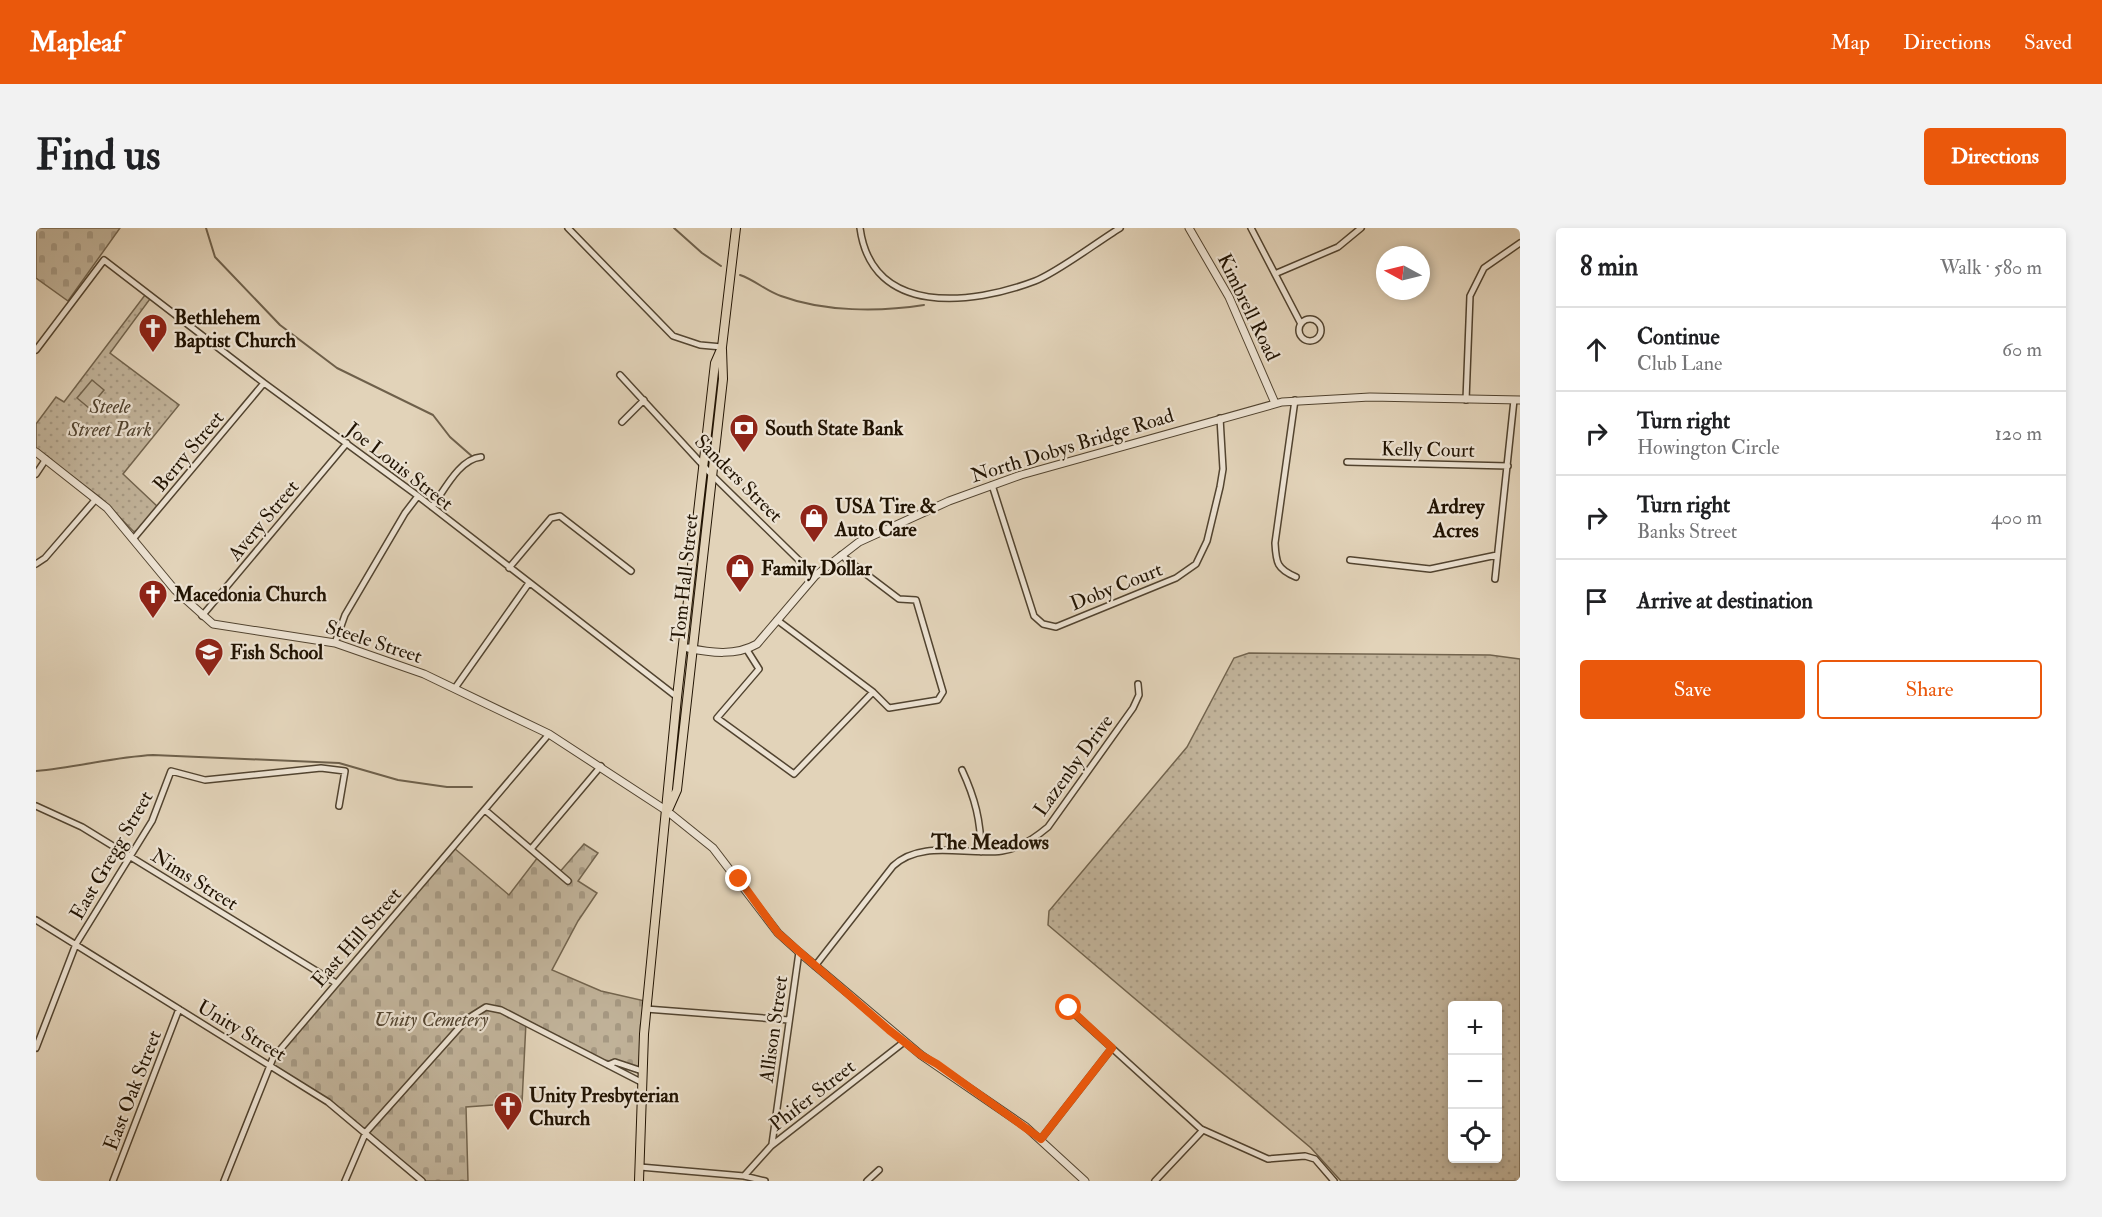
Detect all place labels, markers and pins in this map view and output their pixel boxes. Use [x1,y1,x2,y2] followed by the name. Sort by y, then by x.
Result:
[174,305,297,354] place label: Bethlehem Baptist Church
[137,312,169,354] church icon: Bethlehem Baptist Church
[728,412,760,454] bank icon: South State Bank
[765,416,904,441] place label: South State Bank
[834,494,937,542] place label: USA Tire & Auto Care
[798,502,830,544] shop icon: USA Tire & Auto Care
[724,552,756,594] shop icon: Family Dollar
[761,556,872,582] place label: Family Dollar
[137,578,169,620] church icon: Macedonia Church
[173,582,327,607] place label: Macedonia Church
[193,636,225,678] school or university icon: Fish School
[230,640,324,665] place label: Fish School
[529,1083,680,1131] place label: Unity Presbyterian Church
[492,1090,524,1132] church icon: Unity Presbyterian Church

